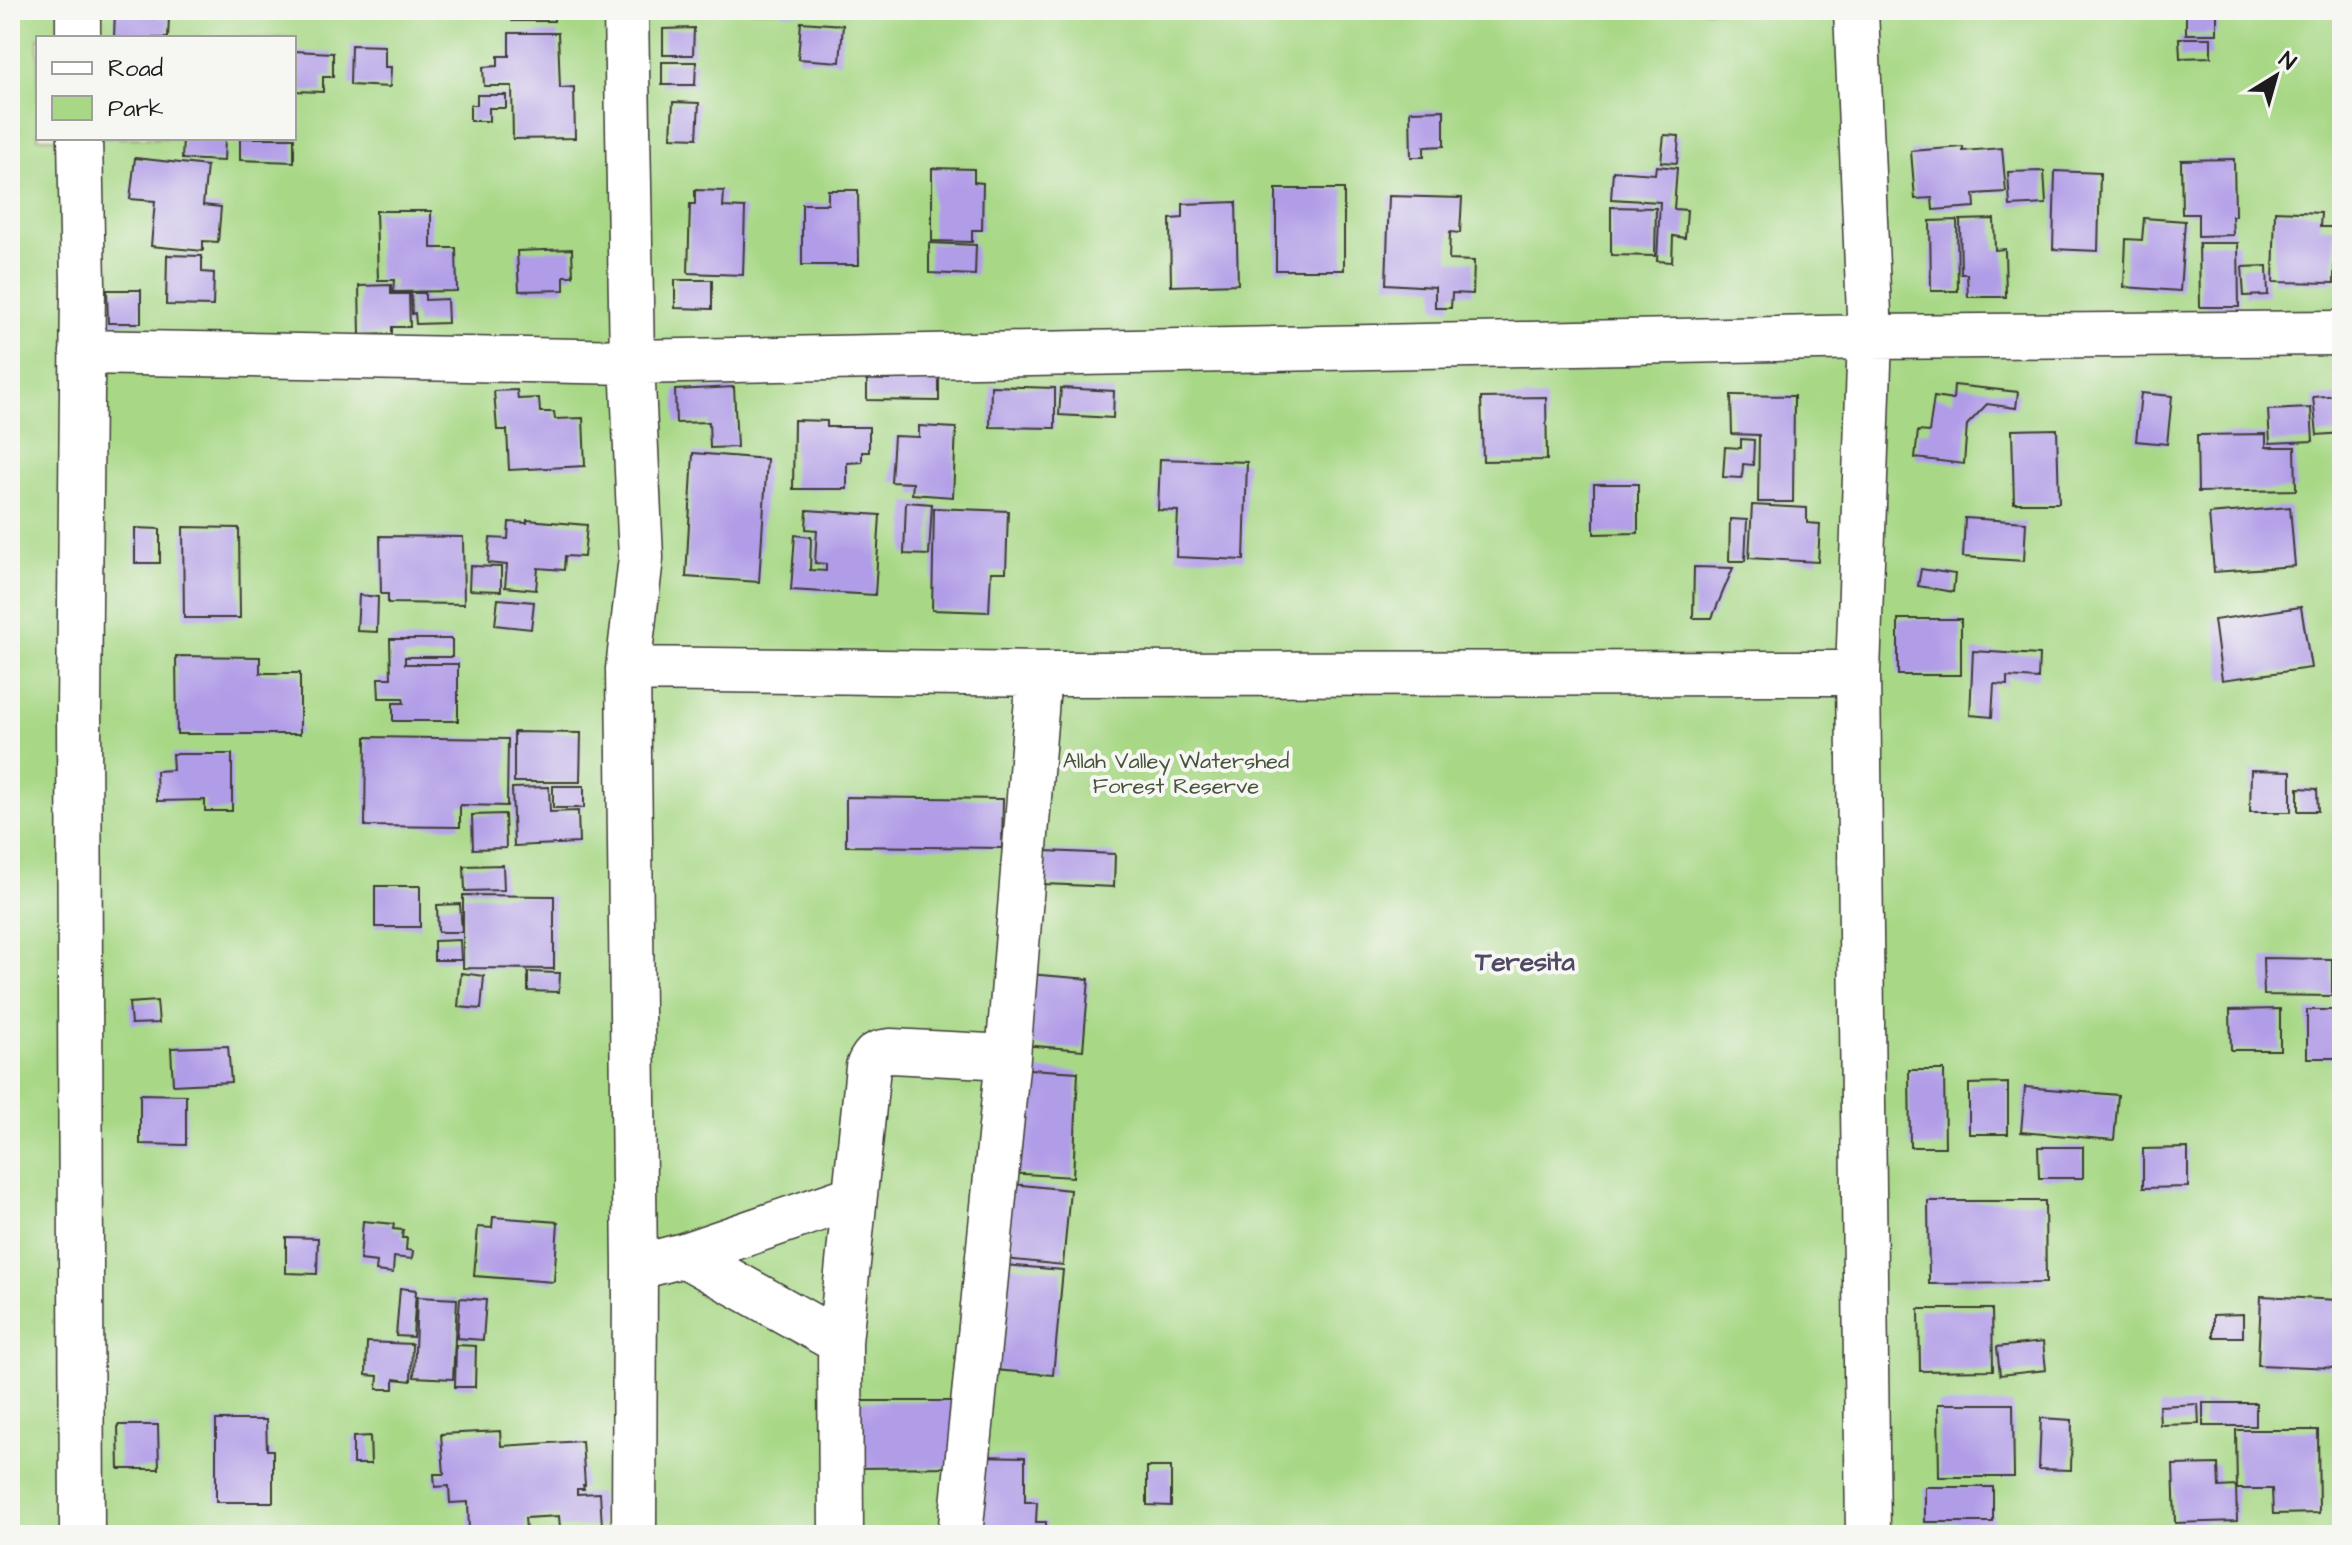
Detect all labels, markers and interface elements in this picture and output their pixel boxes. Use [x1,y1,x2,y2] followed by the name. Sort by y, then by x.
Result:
[36,36,296,140] legend
[2236,36,2316,116] north arrow
[2272,45,2302,78] text: N
[108,52,163,86] text: Road
[108,92,164,126] text: Park
[1063,746,1289,802] park label: Allah Valley Watershed Forest Reserve
[1474,944,1575,980] district label: Teresita

